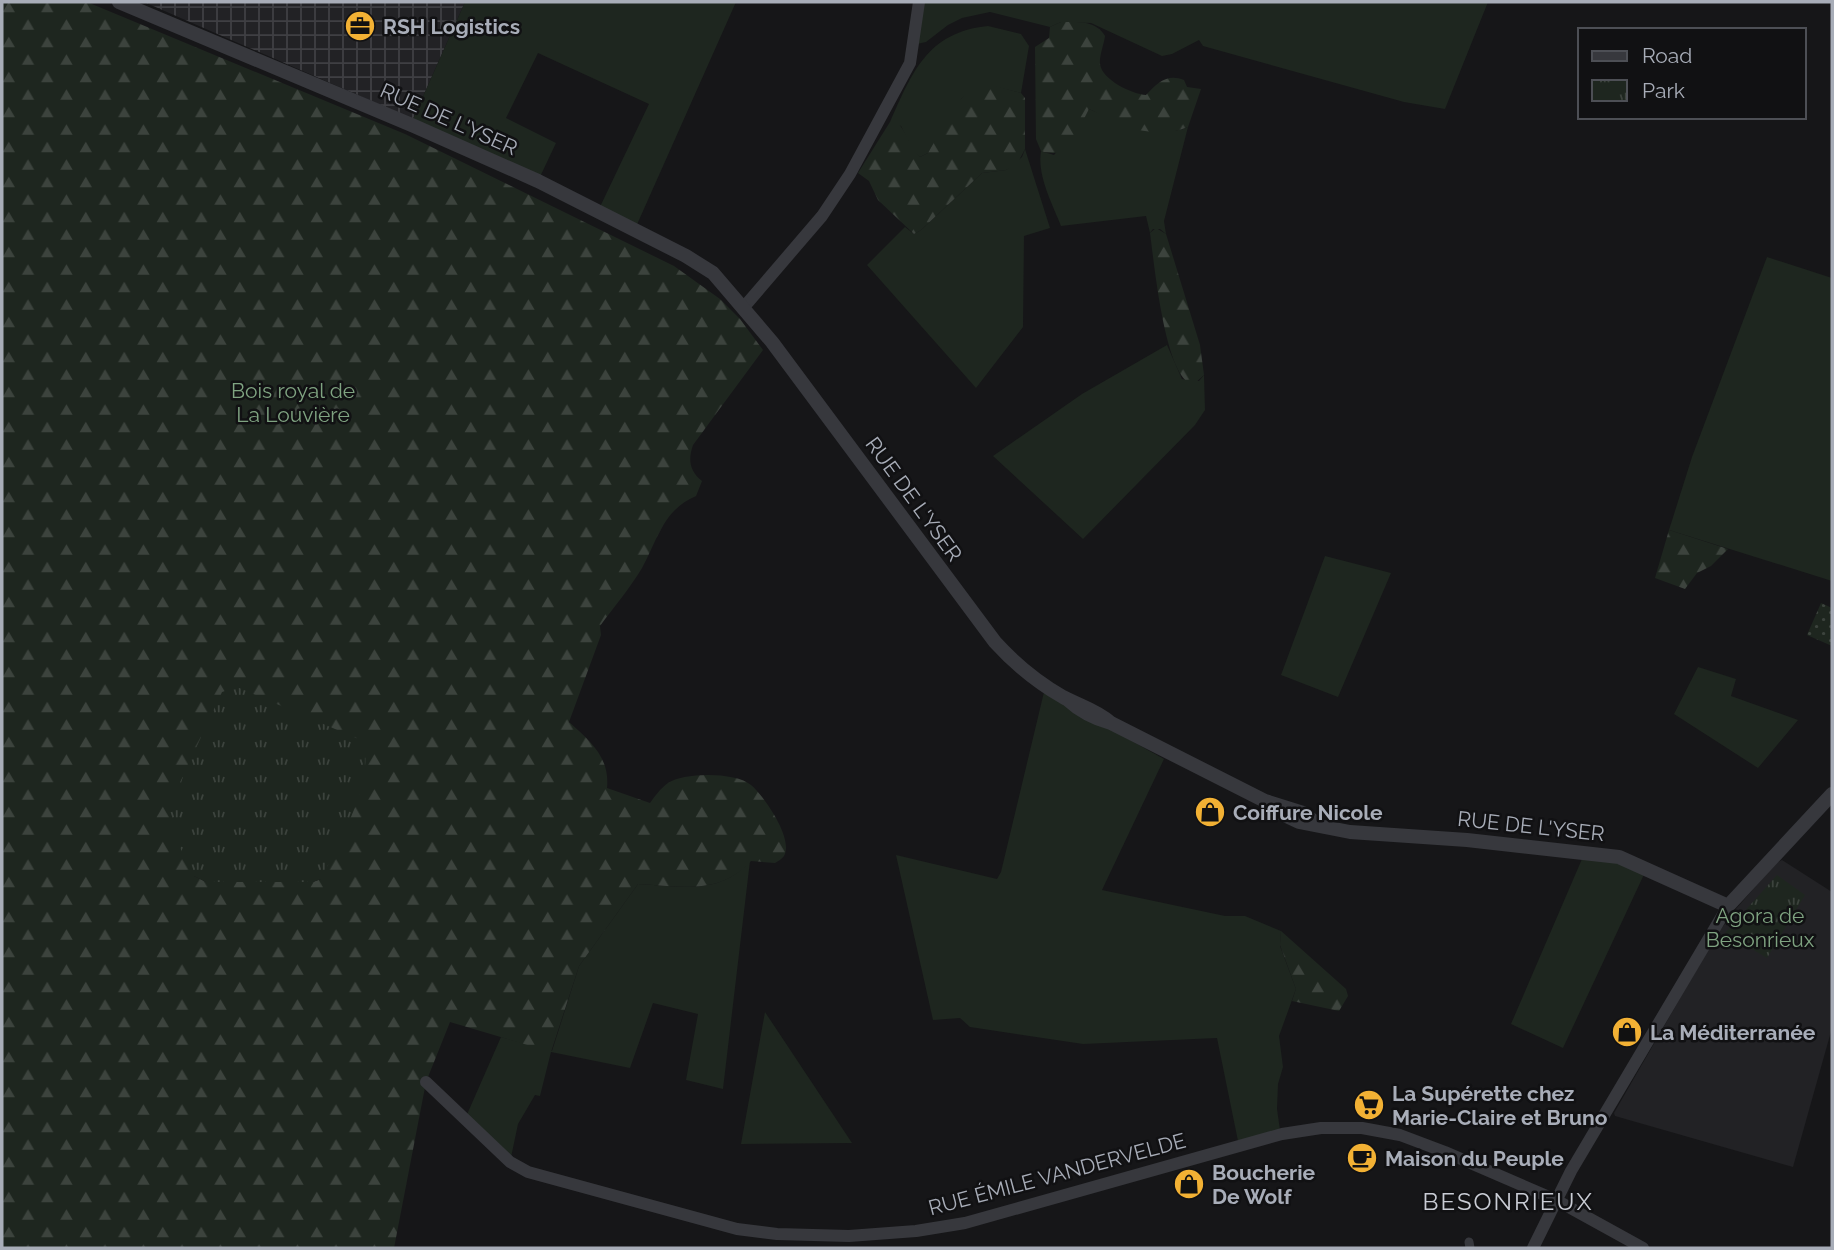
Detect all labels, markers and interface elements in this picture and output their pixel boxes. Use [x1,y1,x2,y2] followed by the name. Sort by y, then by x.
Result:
[343,9,377,43] office icon: RSH Logistics
[383,14,520,39] place label: RSH Logistics
[1578,28,1806,119] legend
[1642,43,1692,68] text: Road
[376,78,522,160] street label: RUE DE L'YSER
[1642,78,1685,103] text: Park
[231,378,355,427] park label: Bois royal de La Louvière
[861,432,967,566] street label: RUE DE L'YSER
[1193,795,1227,829] shop icon: Coiffure Nicole
[1233,800,1383,825] place label: Coiffure Nicole
[1456,806,1606,846] street label: RUE DE L'YSER
[1706,903,1815,952] park label: Agora de Besonrieux
[1610,1015,1644,1049] shop icon: La Méditerranée
[1650,1020,1816,1045] place label: La Méditerranée
[1392,1081,1608,1130] place label: La Supérette chez Marie-Claire et Bruno
[1352,1088,1386,1122] supermarket icon: La Supérette chez Marie-Claire et Bruno
[926,1128,1188,1220] street label: RUE ÉMILE VANDERVELDE
[1345,1141,1379,1175] cafe icon: Maison du Peuple
[1385,1146,1564,1171] place label: Maison du Peuple
[1212,1160,1316,1209] place label: Boucherie De Wolf
[1172,1167,1206,1201] shop icon: Boucherie De Wolf
[1422,1187,1594,1216] district label: BESONRIEUX

